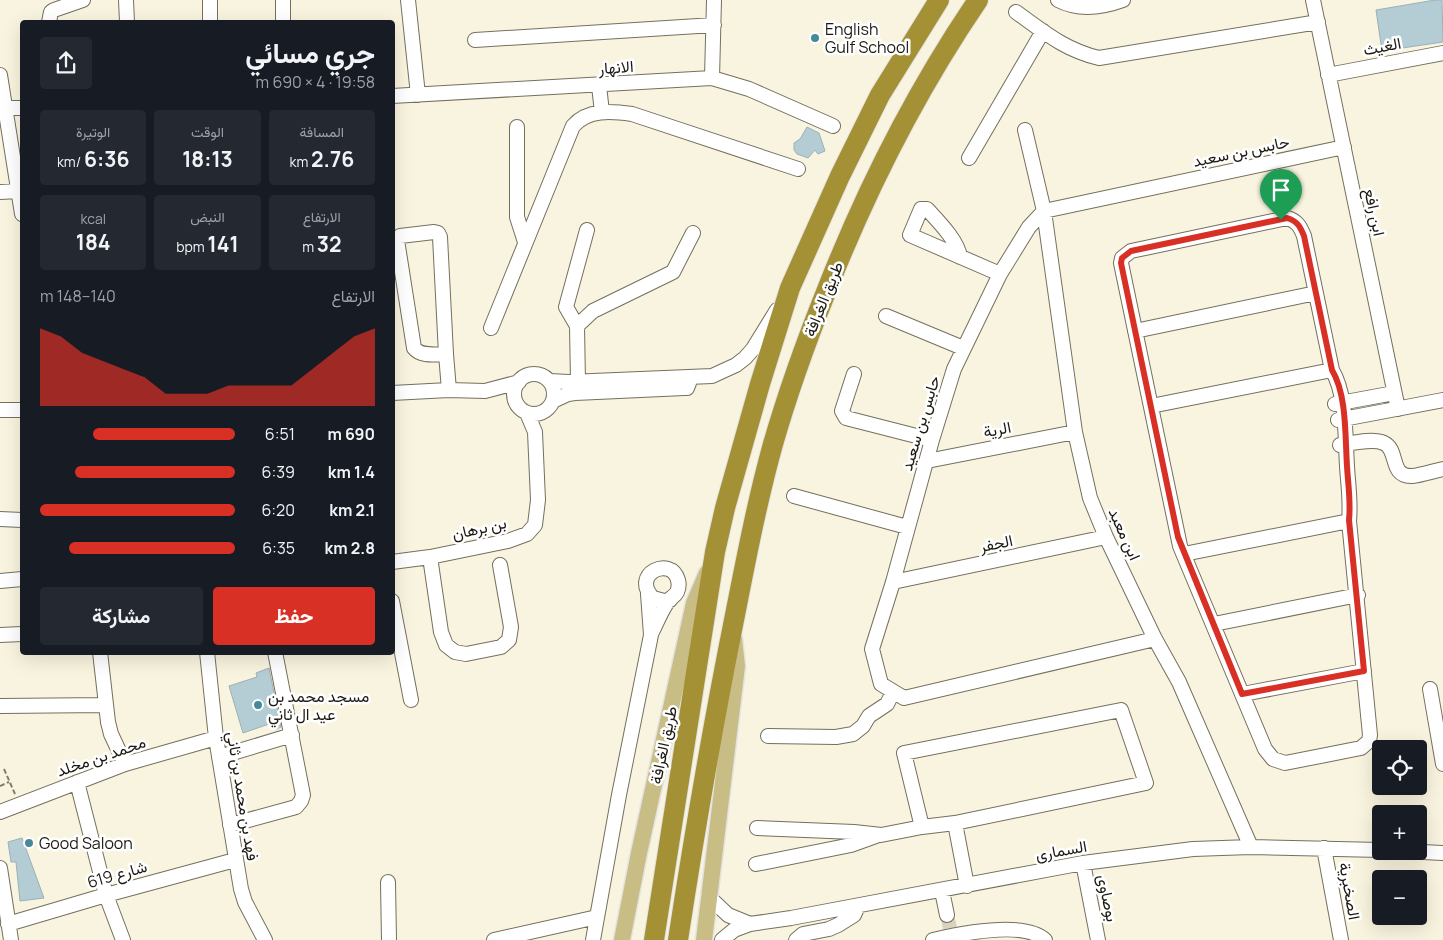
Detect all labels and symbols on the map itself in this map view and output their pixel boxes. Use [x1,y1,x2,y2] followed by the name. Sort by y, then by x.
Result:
[825,18,909,58] place label: English Gulf School
[809,32,821,44] marker: English Gulf School
[1361,32,1403,60] street label: الغيث
[597,55,634,79] street label: الانهار
[1191,130,1292,172] street label: حابس بن سعيد
[1260,169,1302,220] pin
[1358,186,1391,238] street label: ابن رافع
[798,258,848,340] street label: طريق الغرافة
[895,373,945,473] street label: حابس بن سعيد
[981,416,1013,442] street label: الرية
[1104,504,1146,564] street label: ابن معبد
[450,511,508,545] street label: بن برهان
[976,529,1015,557] street label: الجفر
[268,685,369,728] place label: مسجد محمد بن عيد ال ثاني
[252,699,264,711] marker: مسجد محمد بن عيد ال ثاني
[644,704,682,786] street label: طريق الغرافة
[54,730,148,782] street label: محمد بن مخلد
[219,730,264,863] street label: فهد بن محمد بن ثاني
[39,832,133,854] place label: Good Saloon
[1034,835,1088,865] street label: السمارى
[23,837,35,849] marker: Good Saloon
[85,855,150,894] street label: شارع 619
[1334,861,1366,921] street label: الصخبرية
[1092,872,1124,924] street label: بوصاوى

